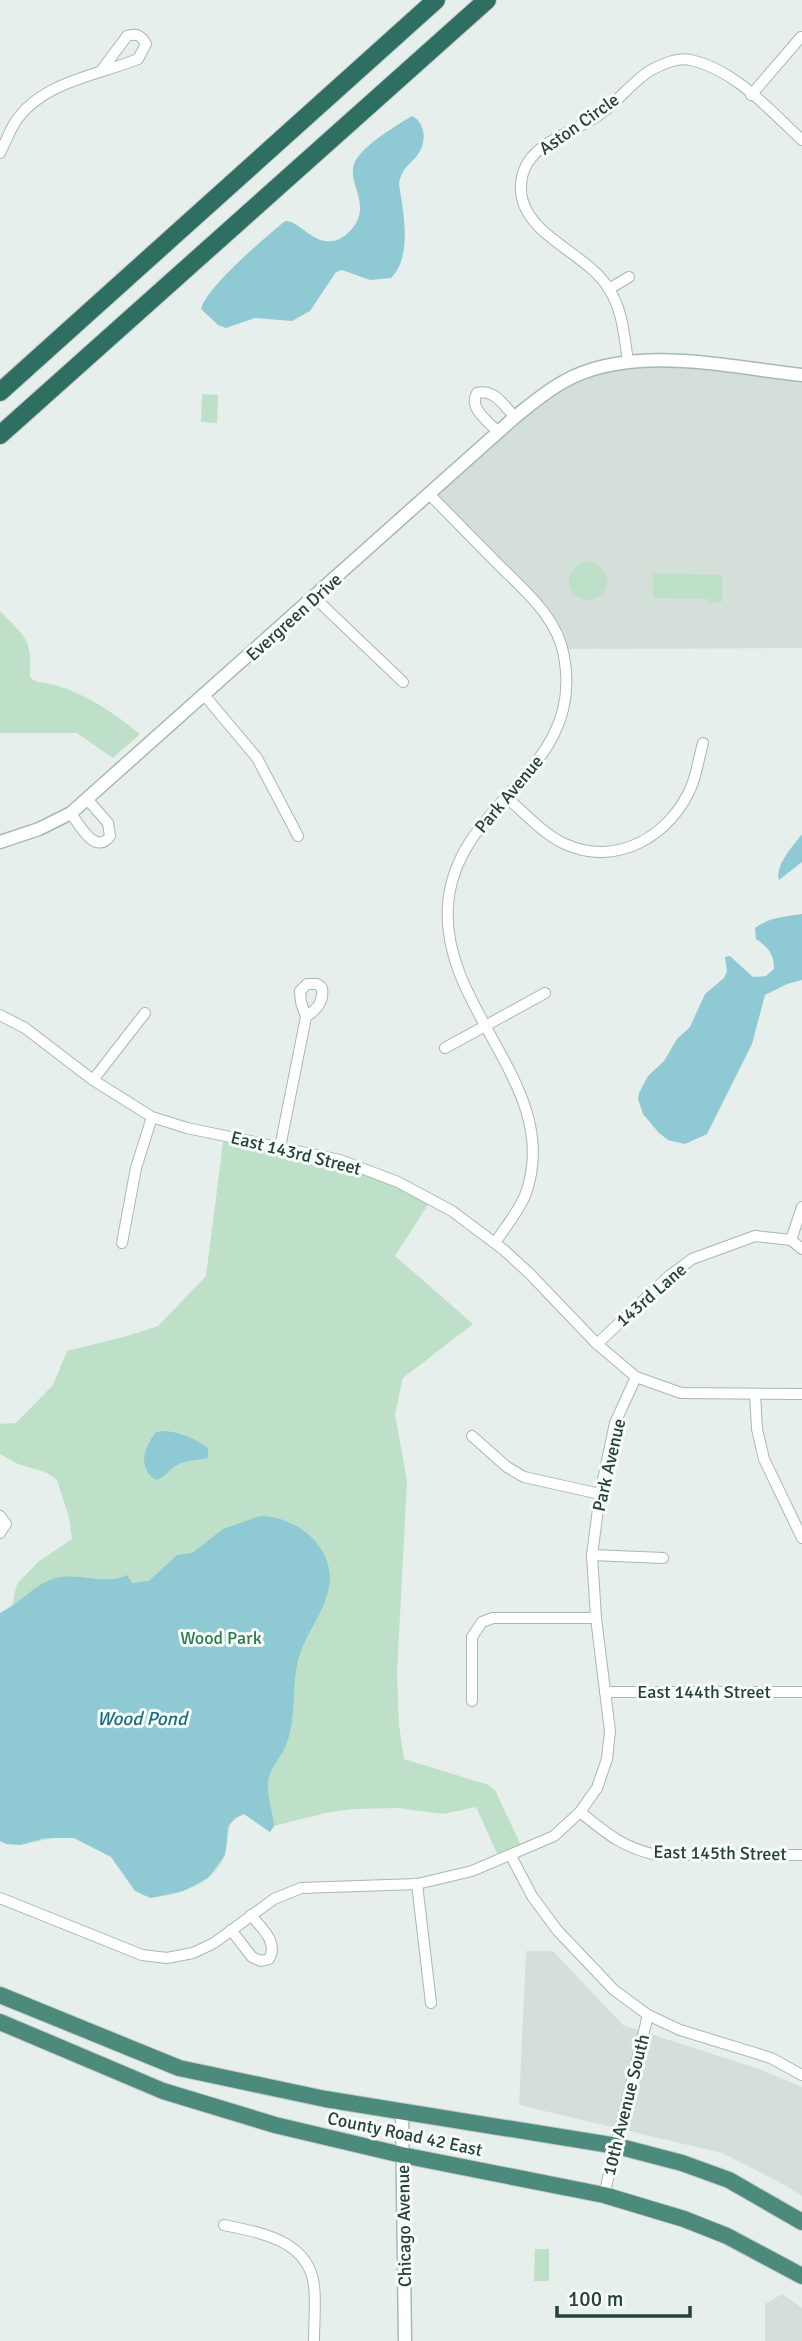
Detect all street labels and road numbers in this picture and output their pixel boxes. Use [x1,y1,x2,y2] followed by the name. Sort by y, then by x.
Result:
[535,88,623,160] street label: Aston Circle
[242,568,346,666] street label: Evergreen Drive
[470,751,548,837] street label: Park Avenue
[229,1126,363,1180] street label: East 143rd Street
[611,1258,691,1332] street label: 143rd Lane
[588,1416,630,1514] street label: Park Avenue
[637,1681,771,1703] street label: East 144th Street
[653,1841,787,1865] street label: East 145th Street
[598,2032,654,2178] street label: 10th Avenue South
[326,2107,484,2161] street label: County Road 42 East
[392,2165,416,2287] street label: Chicago Avenue

